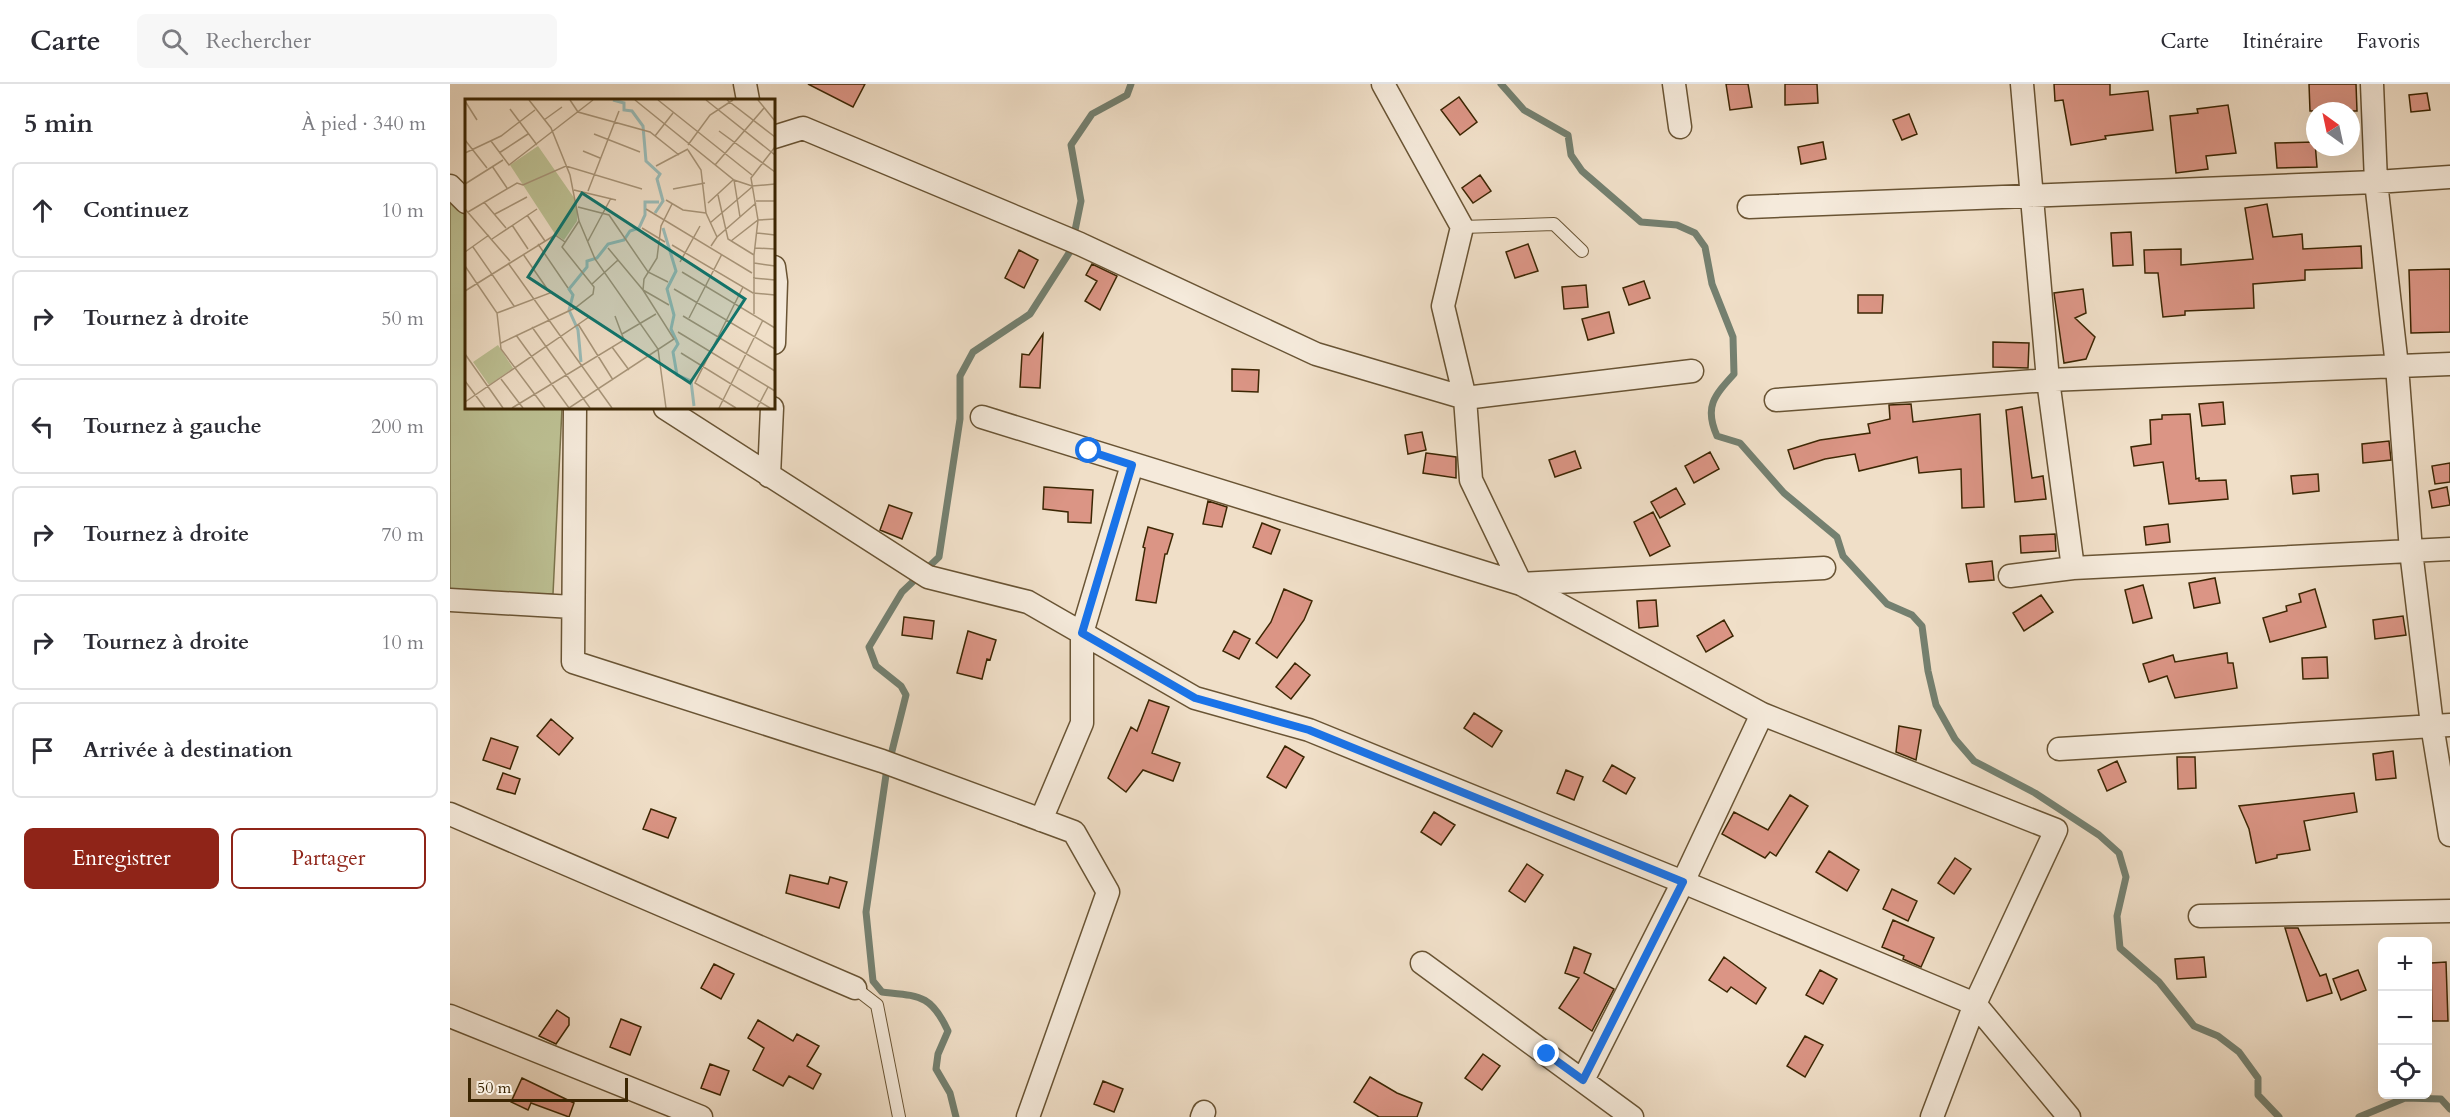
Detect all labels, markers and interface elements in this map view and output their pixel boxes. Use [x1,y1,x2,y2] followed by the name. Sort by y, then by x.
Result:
[137,14,557,68] search box
[30,22,101,60] text: Carte
[158,25,191,58] icon: search
[206,26,311,56] text: Rechercher
[2160,27,2209,56] text: Carte
[2242,27,2323,56] text: Itinéraire
[2356,27,2420,56] text: Favoris
[465,99,776,410] inset map
[2306,102,2360,156] north arrow
[24,106,93,141] text: 5 min
[302,110,426,137] text: À pied · 340 m
[26,194,59,227] icon: ahead
[83,195,189,225] text: Continuez
[381,197,424,224] text: 10 m
[26,302,59,335] icon: right
[83,303,249,333] text: Tournez à droite
[381,305,424,332] text: 50 m
[26,410,59,443] icon: left
[83,411,262,441] text: Tournez à gauche
[371,413,424,440] text: 200 m
[1075,437,1101,463] route start
[26,518,59,551] icon: right
[83,519,249,549] text: Tournez à droite
[381,521,424,548] text: 70 m
[26,626,59,659] icon: right
[83,627,249,657] text: Tournez à droite
[381,629,424,656] text: 10 m
[26,734,59,767] icon: arrive
[83,735,293,765] text: Arrivée à destination
[24,828,219,889] button: Enregistrer
[231,828,426,889] button: Partager
[2378,937,2432,1099] map controls
[2378,937,2432,991] button: +
[2378,991,2432,1045] button: −
[1533,1040,1559,1066] route end
[2378,1045,2432,1099] button: locate
[468,1075,628,1102] scale bar
[477,1077,511,1099] text: 50 m

